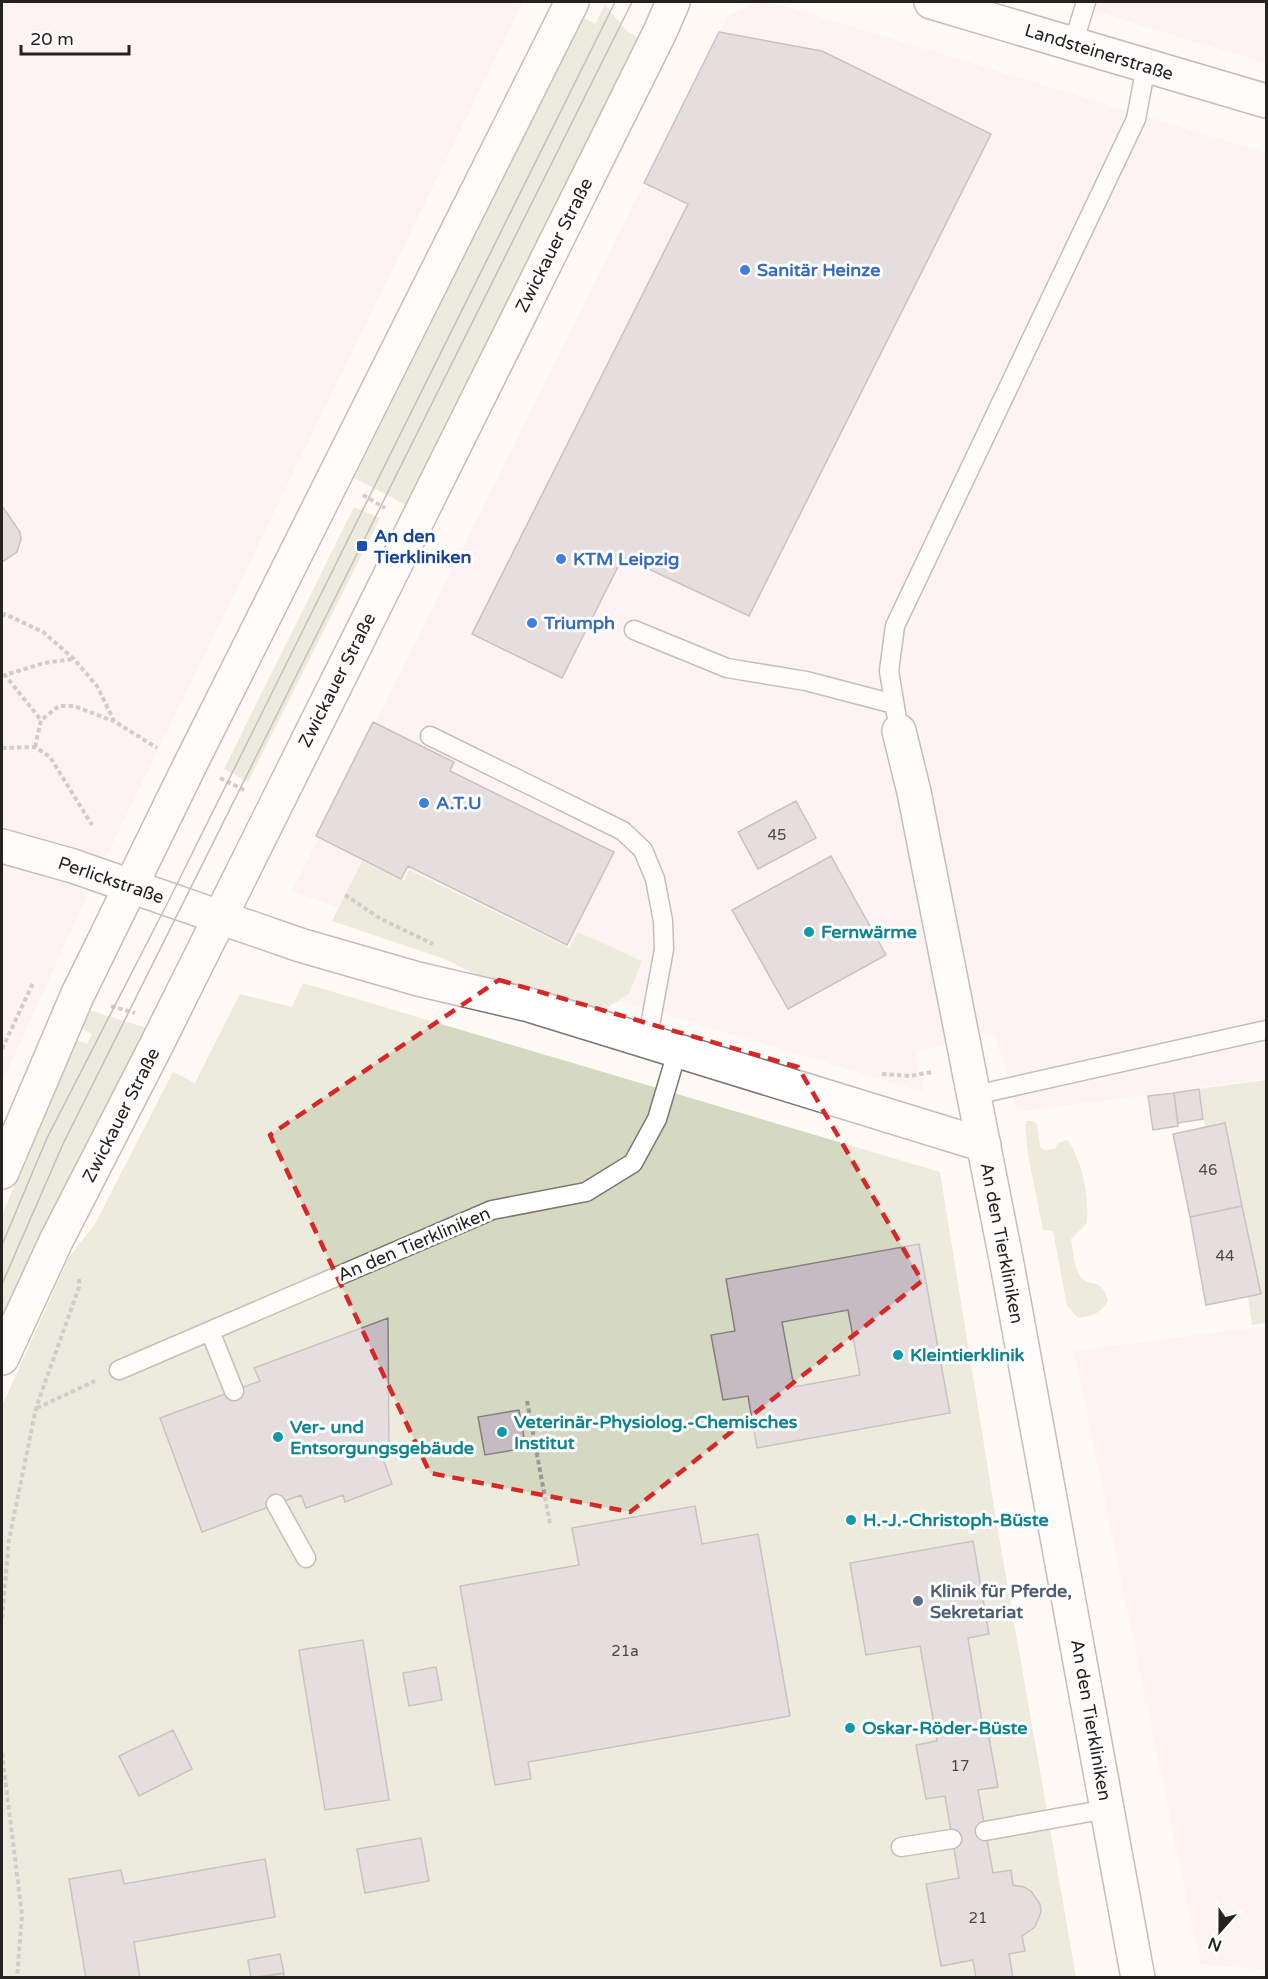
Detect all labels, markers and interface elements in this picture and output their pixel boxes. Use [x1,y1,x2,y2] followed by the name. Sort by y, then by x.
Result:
[21,18,129,56] scale bar
[1022,19,1176,85] street label: Landsteinerstraße
[30,28,74,50] text: 20 m
[511,174,597,316] street label: Zwickauer Straße
[757,259,880,281] place label: Sanitär Heinze
[738,263,752,277] marker: Sanitär Heinze
[373,525,471,568] place label: An den Tierkliniken
[355,539,369,553] marker: An den Tierkliniken
[573,548,679,570] place label: KTM Leipzig
[554,552,568,566] marker: KTM Leipzig
[294,609,380,751] street label: Zwickauer Straße
[543,612,615,634] place label: Triumph
[525,616,539,630] marker: Triumph
[436,792,482,814] place label: A.T.U
[417,796,431,810] marker: A.T.U
[768,826,786,844] house number: 45
[55,852,167,908] street label: Perlickstraße
[821,921,917,943] place label: Fernwärme
[802,925,816,939] marker: Fernwärme
[78,1044,164,1186] street label: Zwickauer Straße
[976,1161,1028,1325] street label: An den Tierkliniken
[1199,1161,1217,1179] house number: 46
[334,1202,494,1286] street label: An den Tierkliniken
[1216,1247,1234,1265] house number: 44
[910,1344,1025,1366] place label: Kleintierklinik
[891,1348,905,1362] marker: Kleintierklinik
[514,1411,798,1454] place label: Veterinär-Physiolog.-Chemisches Institut
[290,1416,474,1459] place label: Ver- und Entsorgungsgebäude
[495,1425,509,1439] marker: Veterinär-Physiolog.-Chemisches Institut
[271,1430,285,1444] marker: Ver- und Entsorgungsgebäude
[863,1509,1049,1531] place label: H.-J.-Christoph-Büste
[844,1513,858,1527] marker: H.-J.-Christoph-Büste
[930,1580,1072,1623] place label: Klinik für Pferde, Sekretariat
[911,1594,925,1608] marker: Klinik für Pferde, Sekretariat
[1066,1638,1116,1802] street label: An den Tierkliniken
[611,1642,639,1660] house number: 21a
[862,1717,1028,1739] place label: Oskar-Röder-Büste
[843,1721,857,1735] marker: Oskar-Röder-Büste
[951,1757,969,1775] house number: 17
[1190,1901,1250,1961] north arrow
[969,1909,987,1927] house number: 21
[1205,1932,1225,1956] text: N

